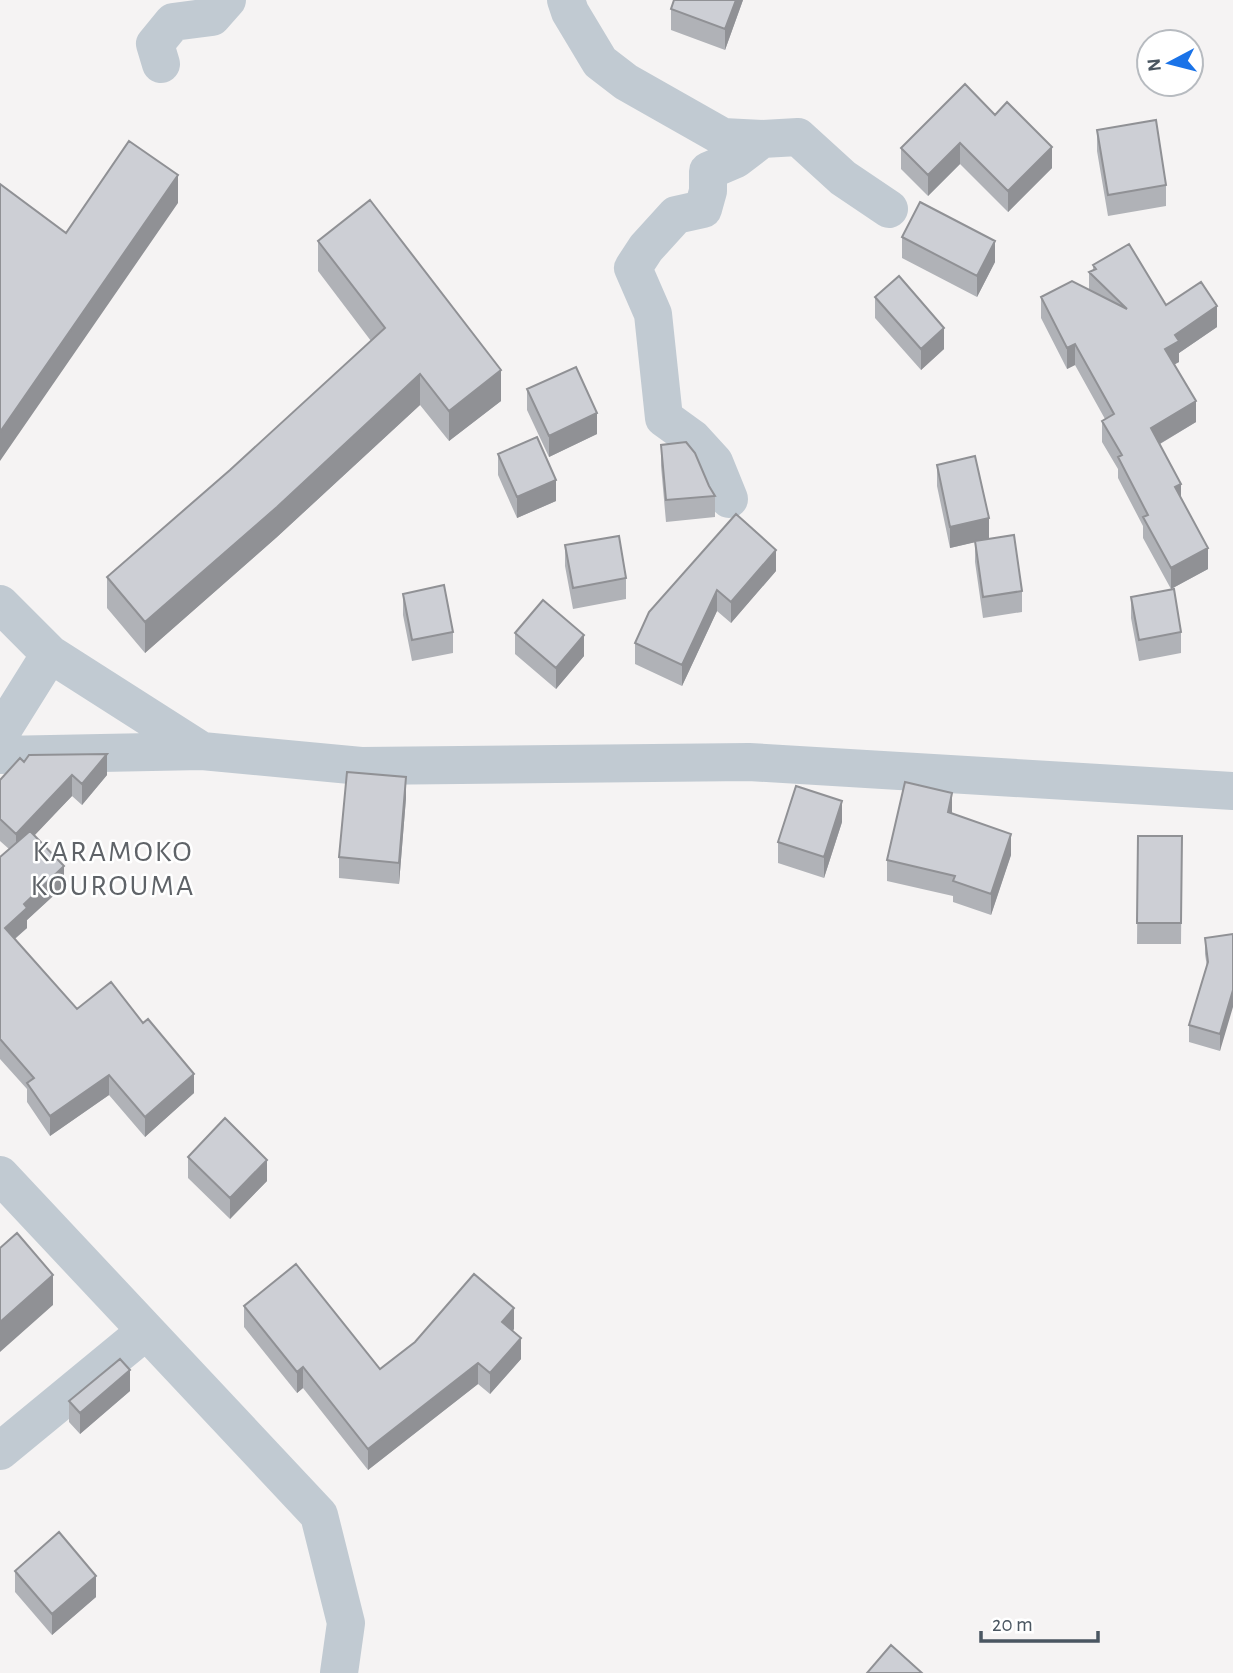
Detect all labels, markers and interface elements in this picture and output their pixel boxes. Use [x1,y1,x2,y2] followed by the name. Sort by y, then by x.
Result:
[1135,28,1205,98] north arrow
[1144,57,1165,73] text: N
[31,837,195,901] district label: KARAMOKO KOUROUMA
[981,1600,1098,1644] scale bar
[992,1614,1033,1635] text: 20 m

